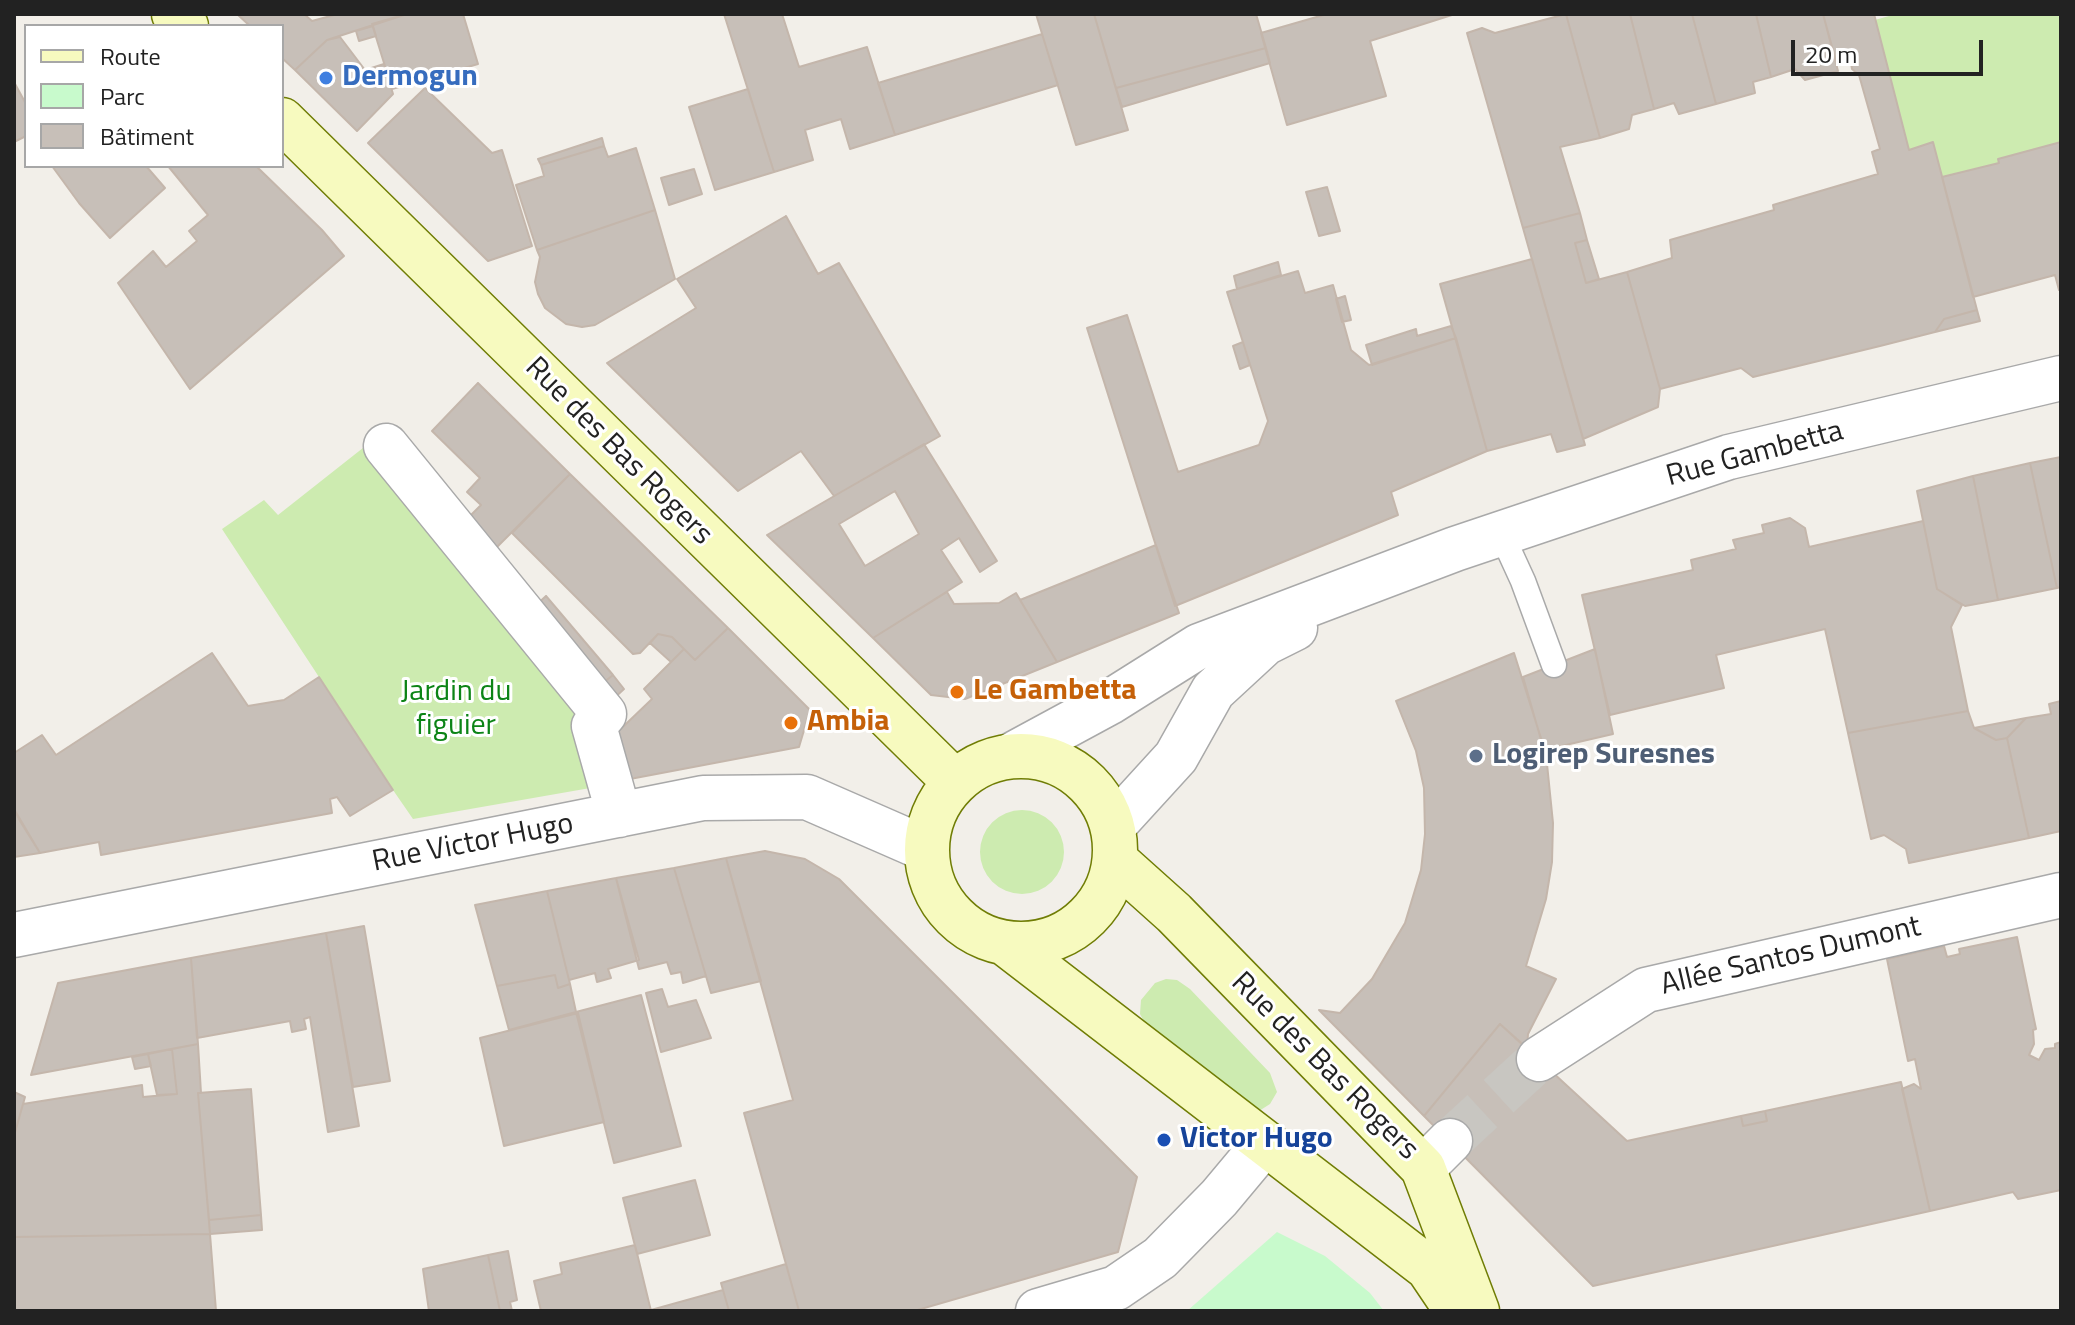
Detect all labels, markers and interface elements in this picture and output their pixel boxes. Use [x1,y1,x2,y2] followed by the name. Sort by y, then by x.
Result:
[24,24,284,168] legend
[1795,24,1987,74] scale bar
[1805,36,1857,72] text: 20 m
[100,38,161,74] text: Route
[342,60,478,96] place label: Dermogun
[317,69,335,87] marker: Dermogun
[100,78,145,114] text: Parc
[100,118,194,154] text: Bâtiment
[517,351,719,553] street label: Rue des Bas Rogers
[1663,414,1847,496] street label: Rue Gambetta
[973,674,1137,710] place label: Le Gambetta
[401,675,511,746] park label: Jardin du figuier
[948,683,966,701] marker: Le Gambetta
[807,705,890,741] place label: Ambia
[782,714,800,732] marker: Ambia
[1492,738,1715,774] place label: Logirep Suresnes
[1467,747,1485,765] marker: Logirep Suresnes
[369,807,577,881] street label: Rue Victor Hugo
[1658,910,1924,1004] street label: Allée Santos Dumont
[1223,966,1425,1168] street label: Rue des Bas Rogers
[1180,1122,1333,1158] place label: Victor Hugo
[1155,1131,1173,1149] marker: Victor Hugo

